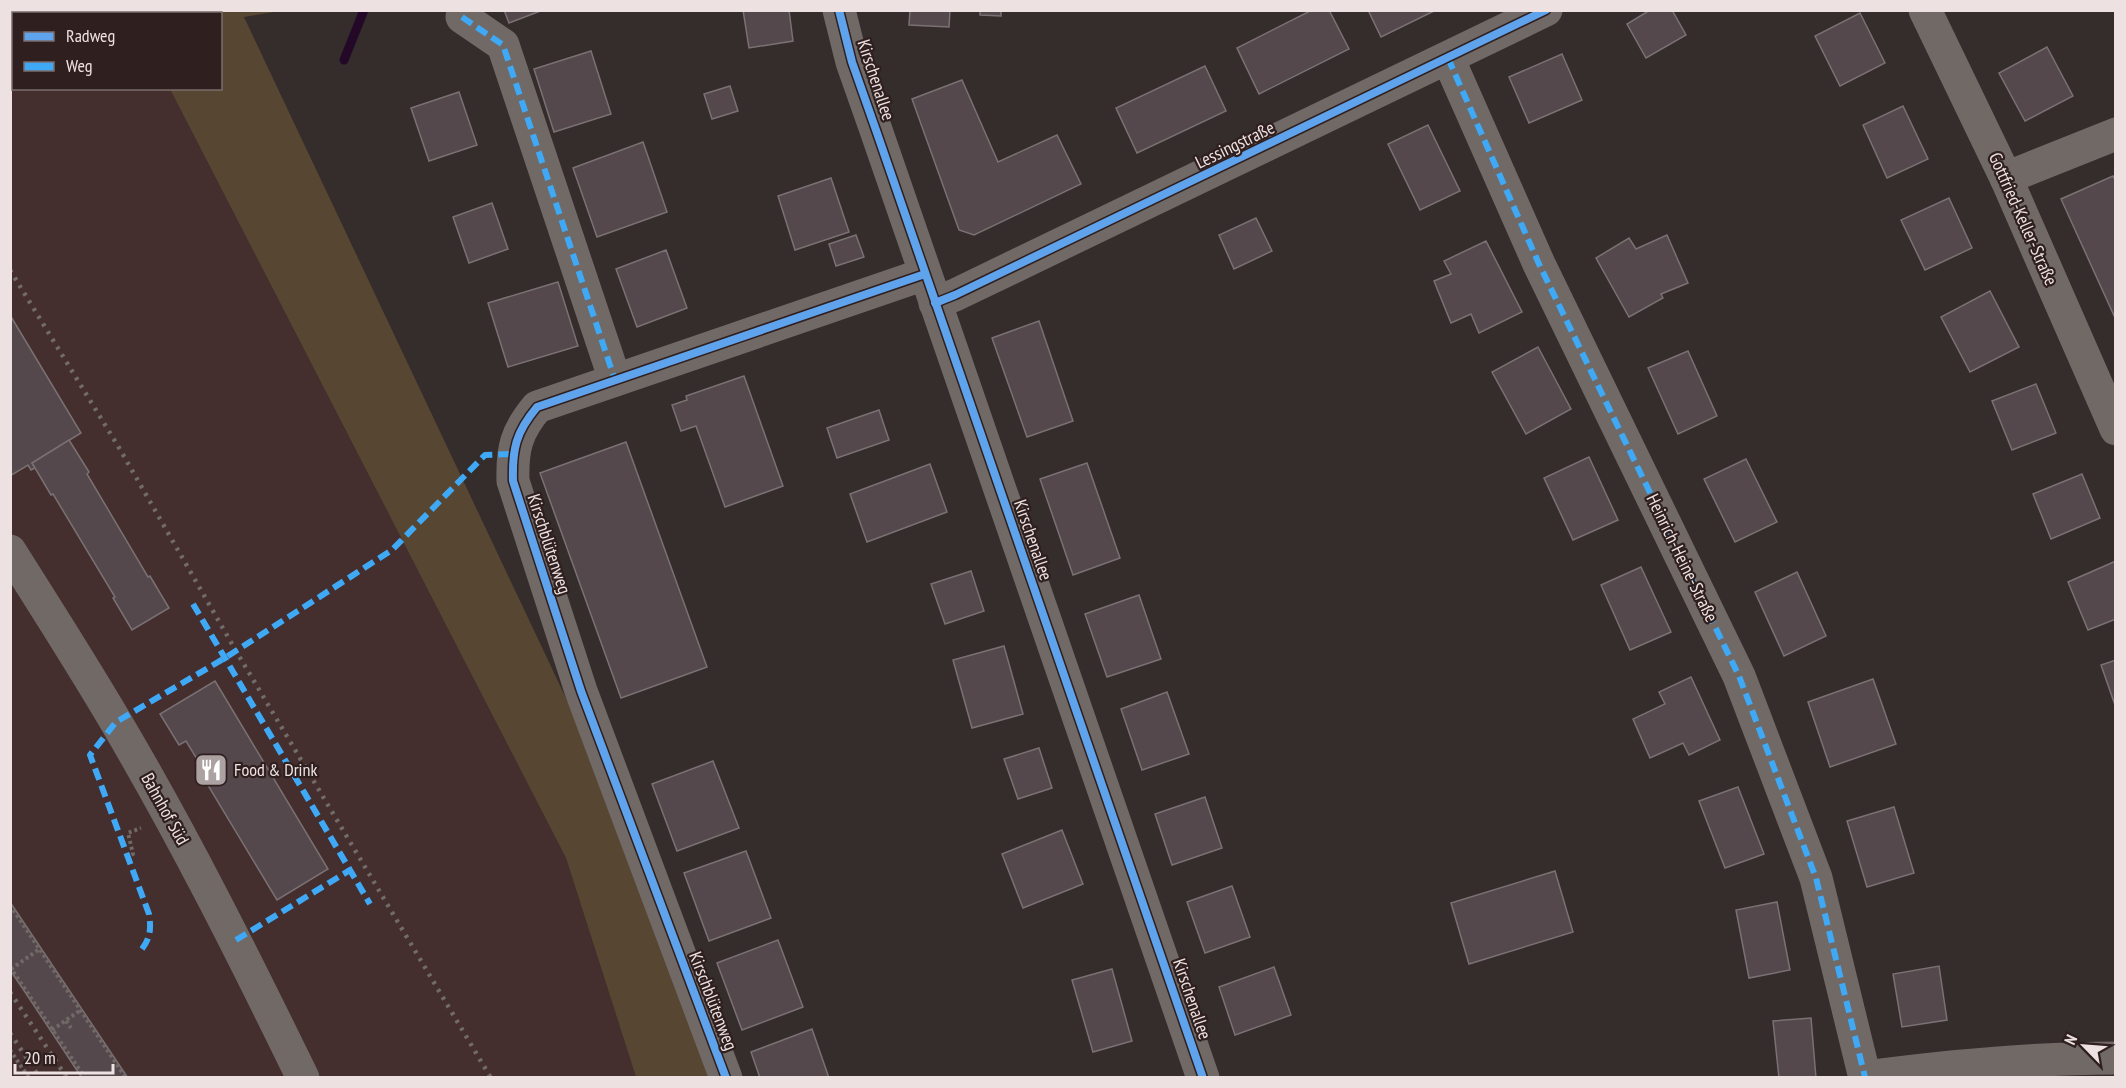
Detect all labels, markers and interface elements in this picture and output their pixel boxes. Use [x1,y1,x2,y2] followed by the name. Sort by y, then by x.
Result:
[12,12,222,90] legend
[66,24,115,47] text: Radweg
[853,36,900,123] street label: Kirschenallee
[66,54,93,77] text: Weg
[1191,116,1278,174] street label: Lessingstraße
[1984,149,2063,289] street label: Gottfried-Keller-Straße
[1641,490,1723,626] street label: Heinrich-Heine-Straße
[523,491,576,597] street label: Kirschblütenweg
[1009,496,1058,583] street label: Kirschenallee
[193,752,229,788] restaurant icon: Food & Drink
[234,758,317,781] place label: Food & Drink
[136,769,195,849] street label: Bahnhof Süd
[684,948,743,1053] street label: Kirschblütenweg
[1168,955,1217,1042] street label: Kirschenallee
[2054,1016,2114,1076] north arrow
[2060,1032,2081,1048] text: N
[15,1037,112,1075] scale bar
[24,1046,56,1069] text: 20 m

